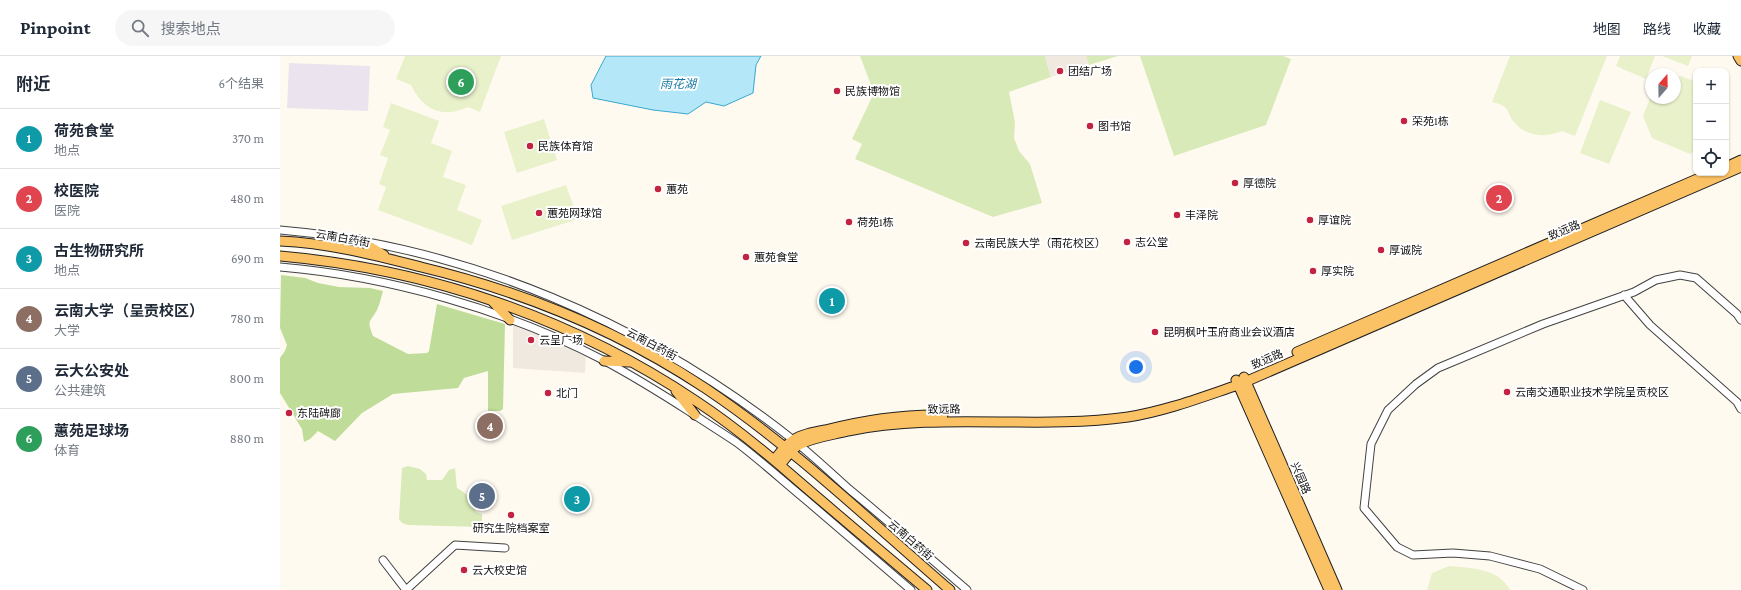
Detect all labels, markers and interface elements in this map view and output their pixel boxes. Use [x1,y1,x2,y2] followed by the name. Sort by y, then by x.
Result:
[115,10,395,46] search box
[20,17,91,38] text: Pinpoint
[129,17,151,39] icon: search
[161,21,221,37] text: 搜索地点
[1593,21,1621,37] text: 地图
[1643,21,1671,37] text: 路线
[1693,21,1721,37] text: 收藏
[1068,65,1112,77] place label: 团结广场
[1055,66,1065,76] marker: 团结广场
[448,67,474,97] pin: 6
[1645,68,1681,104] north arrow
[1693,68,1729,176] map controls
[1693,68,1729,104] button: +
[16,75,50,94] text: 附近
[218,76,264,91] text: 6个结果
[660,77,698,91] water label: 雨花湖
[845,85,900,97] place label: 民族博物馆
[832,86,842,96] marker: 民族博物馆
[1693,104,1729,140] button: −
[1412,115,1449,127] place label: 荣苑1栋
[1399,116,1409,126] marker: 荣苑1栋
[1098,120,1131,132] place label: 图书馆
[1085,121,1095,131] marker: 图书馆
[54,123,114,139] text: 荷苑食堂
[27,131,31,146] text: 1
[232,131,264,146] text: 370 m
[538,140,593,152] place label: 民族体育馆
[1693,140,1729,176] button: locate
[525,141,535,151] marker: 民族体育馆
[54,143,80,158] text: 地点
[1243,177,1276,189] place label: 厚德院
[1230,178,1240,188] marker: 厚德院
[54,183,99,199] text: 校医院
[666,183,688,195] place label: 蕙苑
[1486,183,1512,213] pin: 2
[653,184,663,194] marker: 蕙苑
[26,191,32,206] text: 2
[230,191,264,206] text: 480 m
[54,203,80,218] text: 医院
[547,207,602,219] place label: 蕙苑网球馆
[534,208,544,218] marker: 蕙苑网球馆
[1185,209,1218,221] place label: 丰泽院
[1172,210,1182,220] marker: 丰泽院
[1318,214,1351,226] place label: 厚谊院
[1305,215,1315,225] marker: 厚谊院
[857,216,894,228] place label: 荷苑1栋
[844,217,854,227] marker: 荷苑1栋
[1546,218,1582,242] street label: 致远路
[315,227,371,249] street label: 云南白药街
[1135,236,1168,248] place label: 志公堂
[974,237,1106,249] place label: 云南民族大学（雨花校区）
[1122,237,1132,247] marker: 志公堂
[961,238,971,248] marker: 云南民族大学（雨花校区）
[54,243,144,259] text: 古生物研究所
[1389,244,1422,256] place label: 厚诚院
[1376,245,1386,255] marker: 厚诚院
[26,251,32,266] text: 3
[231,251,264,266] text: 690 m
[754,251,798,263] place label: 蕙苑食堂
[741,252,751,262] marker: 蕙苑食堂
[54,263,80,278] text: 地点
[1321,265,1354,277] place label: 厚实院
[1308,266,1318,276] marker: 厚实院
[819,286,845,316] pin: 1
[54,303,204,319] text: 云南大学（呈贡校区）
[25,311,33,326] text: 4
[231,311,264,326] text: 780 m
[54,323,80,338] text: 大学
[625,326,679,362] street label: 云南白药街
[1163,326,1295,338] place label: 昆明枫叶玉府商业会议酒店
[1150,327,1160,337] marker: 昆明枫叶玉府商业会议酒店
[539,334,583,346] place label: 云呈广场
[526,335,536,345] marker: 云呈广场
[1249,347,1285,371] street label: 致远路
[1126,357,1146,377] your location
[54,363,129,379] text: 云大公安处
[26,371,32,386] text: 5
[229,371,264,386] text: 800 m
[54,383,106,398] text: 公共建筑
[1515,386,1669,398] place label: 云南交通职业技术学院呈贡校区
[556,387,578,399] place label: 北门
[1502,387,1512,397] marker: 云南交通职业技术学院呈贡校区
[543,388,553,398] marker: 北门
[927,403,961,415] street label: 致远路
[297,407,341,419] place label: 东陆碑廊
[284,408,294,418] marker: 东陆碑廊
[477,411,503,441] pin: 4
[54,423,129,439] text: 蕙苑足球场
[25,431,33,446] text: 6
[230,431,264,446] text: 880 m
[54,443,80,458] text: 体育
[1289,460,1313,496] street label: 兴园路
[469,481,495,511] pin: 5
[564,484,590,514] pin: 3
[506,510,516,520] marker: 研究生院档案室
[886,517,936,563] street label: 云南白药街
[473,522,550,534] place label: 研究生院档案室
[472,564,527,576] place label: 云大校史馆
[459,565,469,575] marker: 云大校史馆

